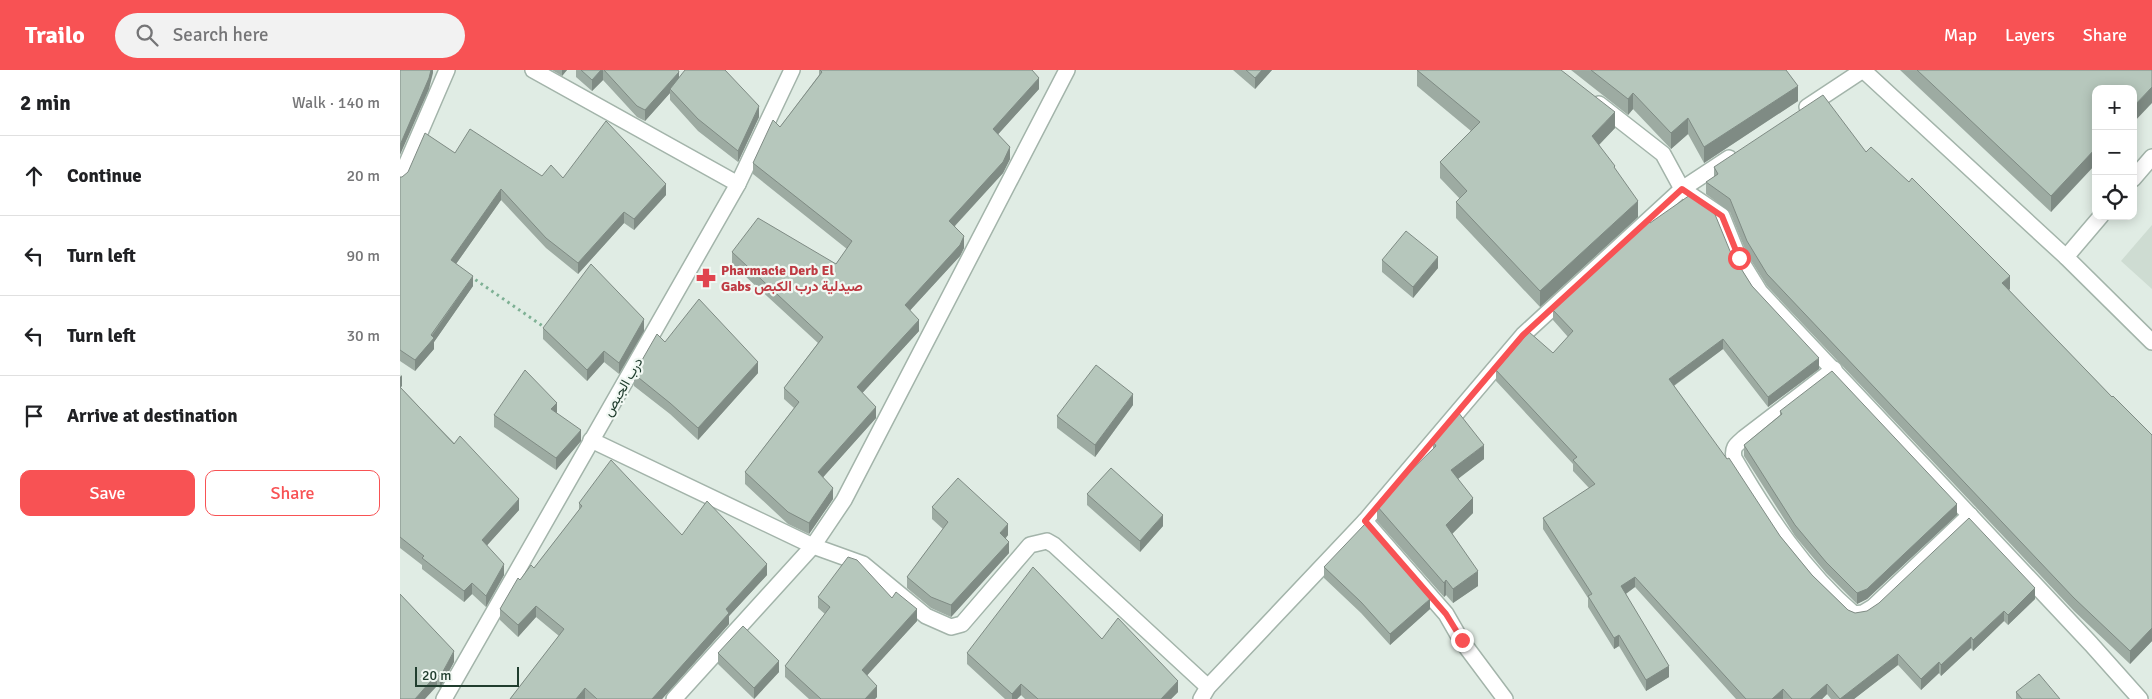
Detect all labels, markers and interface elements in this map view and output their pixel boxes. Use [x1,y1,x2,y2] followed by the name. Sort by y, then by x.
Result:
[115,13,465,58] search box
[25,20,85,50] text: Trailo
[133,21,161,49] icon: search
[173,23,269,47] text: Search here
[1944,24,1977,46] text: Map
[2005,24,2055,46] text: Layers
[2083,24,2127,46] text: Share
[2092,85,2137,220] map controls
[2092,85,2137,130] button: +
[20,90,71,116] text: 2 min
[292,93,380,113] text: Walk · 140 m
[2092,130,2137,175] button: −
[20,162,48,190] icon: ahead
[67,164,142,188] text: Continue
[346,166,380,186] text: 20 m
[2092,175,2137,220] button: locate
[20,242,48,270] icon: left
[67,244,136,268] text: Turn left
[346,246,380,266] text: 90 m
[1728,247,1751,270] route start
[721,262,863,295] place label: Pharmacie Derb El Gabs صيدلية درب الكبص
[695,267,717,289] pharmacy icon: Pharmacie Derb El Gabs صيدلية درب الكبص
[20,322,48,350] icon: left
[67,324,136,348] text: Turn left
[346,326,380,346] text: 30 m
[599,354,647,419] street label: درب الجبص
[20,402,48,430] icon: arrive
[67,404,238,428] text: Arrive at destination
[20,470,195,516] button: Save
[205,470,380,516] button: Share
[1451,629,1474,652] route end
[415,664,519,687] scale bar
[422,667,451,684] text: 20 m

